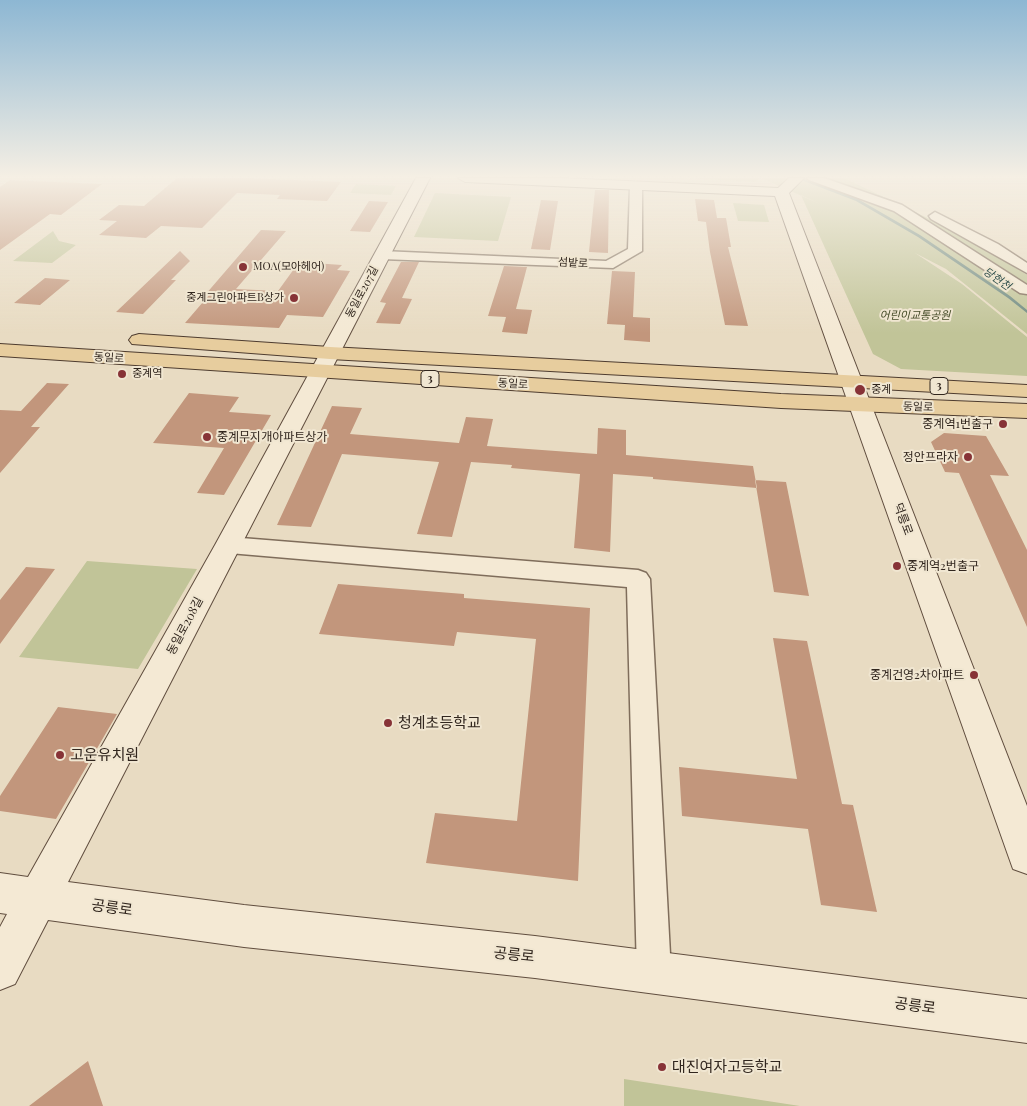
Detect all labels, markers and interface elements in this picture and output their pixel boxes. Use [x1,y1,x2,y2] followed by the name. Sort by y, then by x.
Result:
[557,256,589,270] street label: 섬밭로
[253,260,324,274] place label: MOA(모아헤어)
[237,261,249,273] marker: MOA(모아헤어)
[343,264,381,320] street label: 동일로207길
[981,265,1013,293] water label: 당현천
[186,291,284,305] place label: 중계그린아파트B상가
[288,292,300,304] marker: 중계그린아파트B상가
[880,309,950,323] park label: 어린이교통공원
[93,350,125,366] street label: 동일로
[132,367,162,381] place label: 중계역
[116,368,128,380] marker: 중계역
[421,370,439,388] road number: 3
[497,376,529,392] street label: 동일로
[930,378,948,394] road number: 3
[853,383,867,397] marker: 중계
[871,383,891,397] place label: 중계
[903,400,933,414] street label: 동일로
[922,417,993,431] place label: 중계역1번출구
[997,418,1009,430] marker: 중계역1번출구
[217,430,327,444] place label: 중계무지개아파트상가
[201,431,213,443] marker: 중계무지개아파트상가
[903,450,958,464] place label: 정안프라자
[962,451,974,463] marker: 정안프라자
[891,501,915,537] street label: 덕릉로
[907,559,979,573] place label: 중계역2번출구
[891,560,903,572] marker: 중계역2번출구
[164,595,206,657] street label: 동일로208길
[870,668,964,682] place label: 중계건영2차아파트
[968,669,980,681] marker: 중계건영2차아파트
[398,714,481,732] place label: 청계초등학교
[382,717,394,729] marker: 청계초등학교
[70,746,139,764] place label: 고운유치원
[54,749,66,761] marker: 고운유치원
[90,896,134,920] street label: 공릉로
[492,944,536,966] street label: 공릉로
[893,994,937,1018] street label: 공릉로
[672,1058,782,1076] place label: 대진여자고등학교
[656,1061,668,1073] marker: 대진여자고등학교

